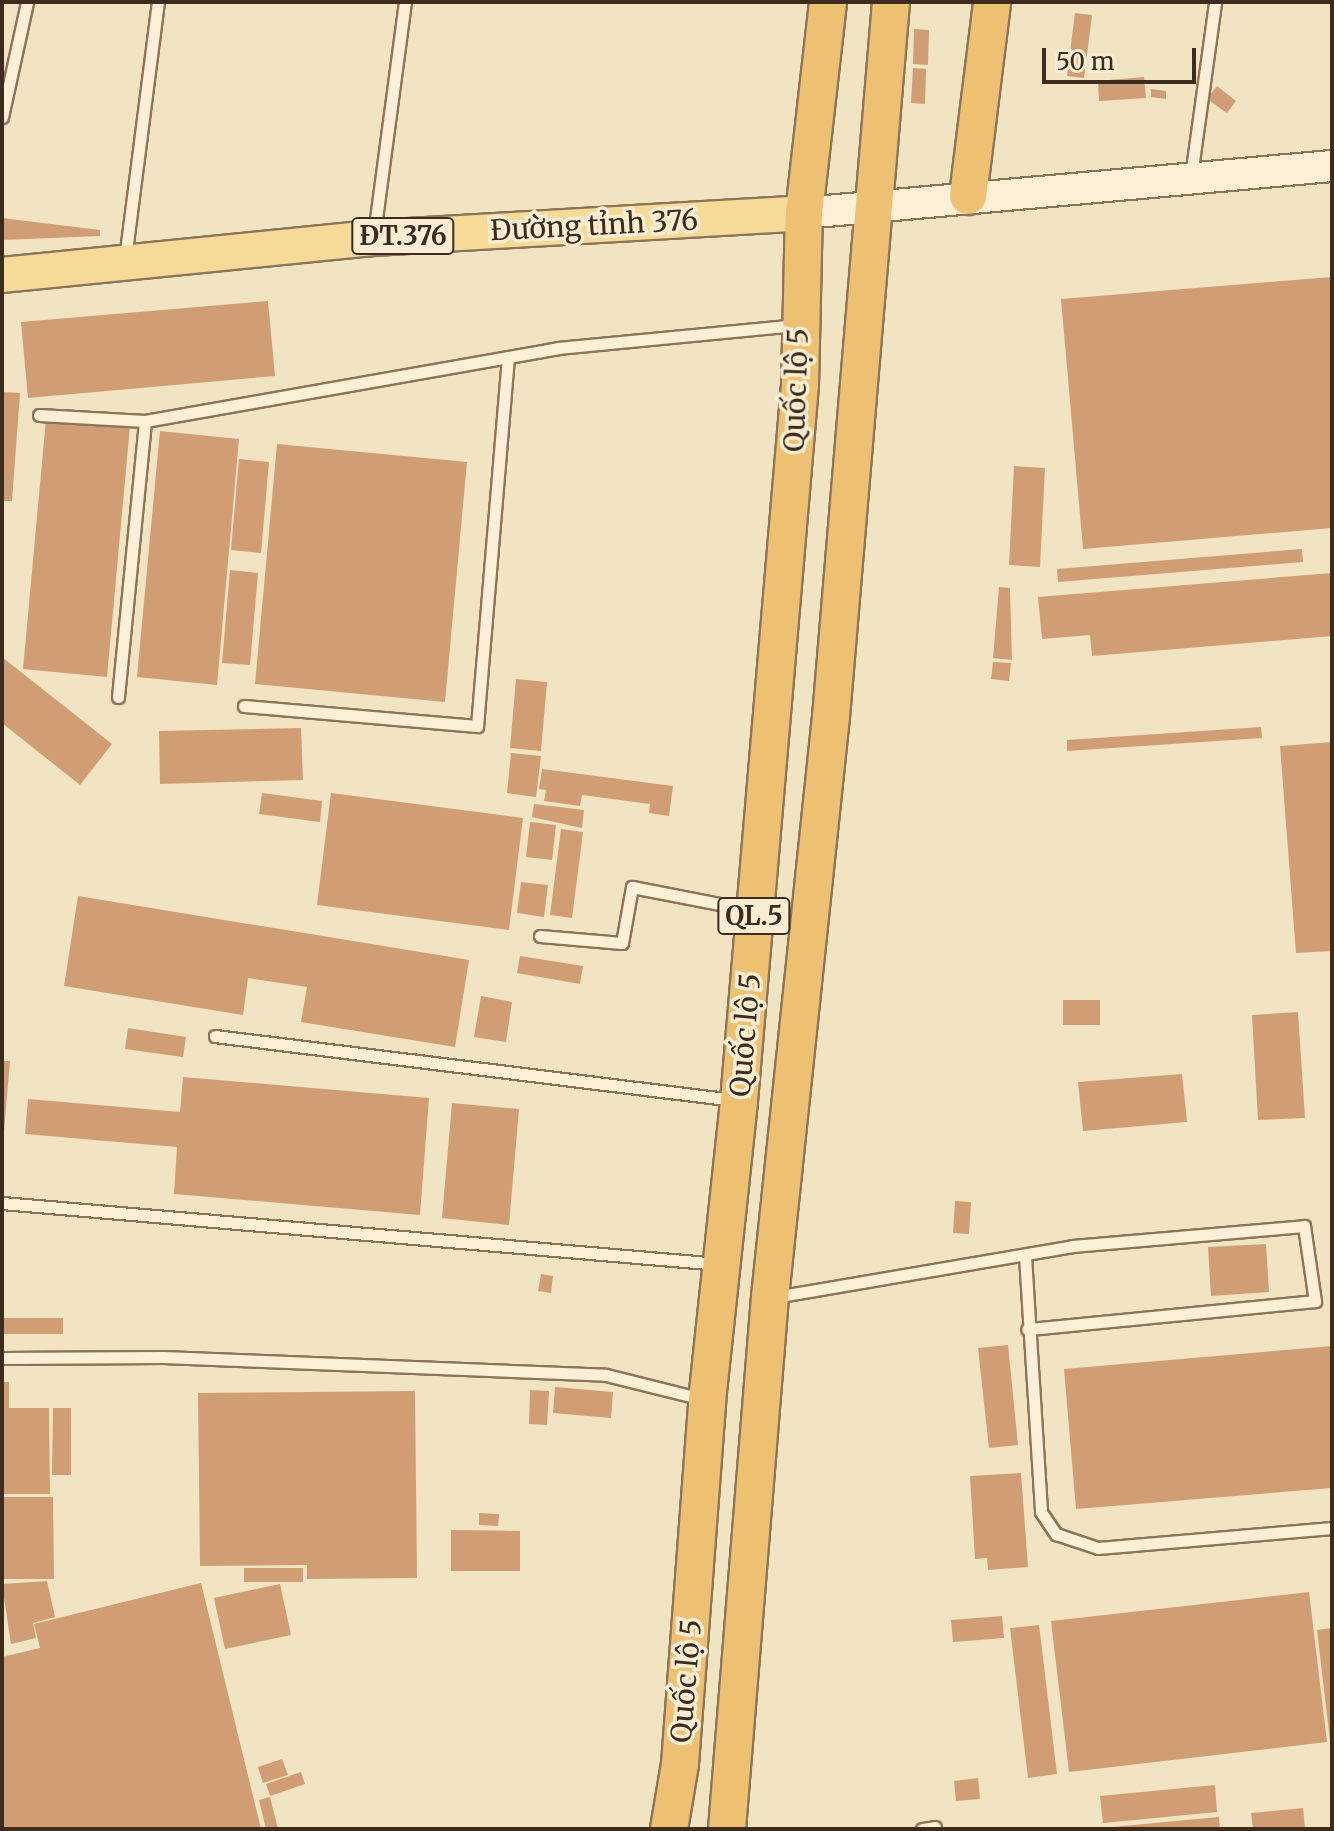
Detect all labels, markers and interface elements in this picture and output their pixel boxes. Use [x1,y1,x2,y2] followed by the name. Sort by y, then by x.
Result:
[1046,32,1200,82] scale bar
[1056,46,1115,77] text: 50 m
[489,203,699,247] street label: Đường tỉnh 376
[351,214,455,258] road number: ĐT.376
[777,328,815,452] street label: Quốc lộ 5
[716,894,792,938] road number: QL.5
[723,972,767,1098] street label: Quốc lộ 5
[664,1618,708,1744] street label: Quốc lộ 5

